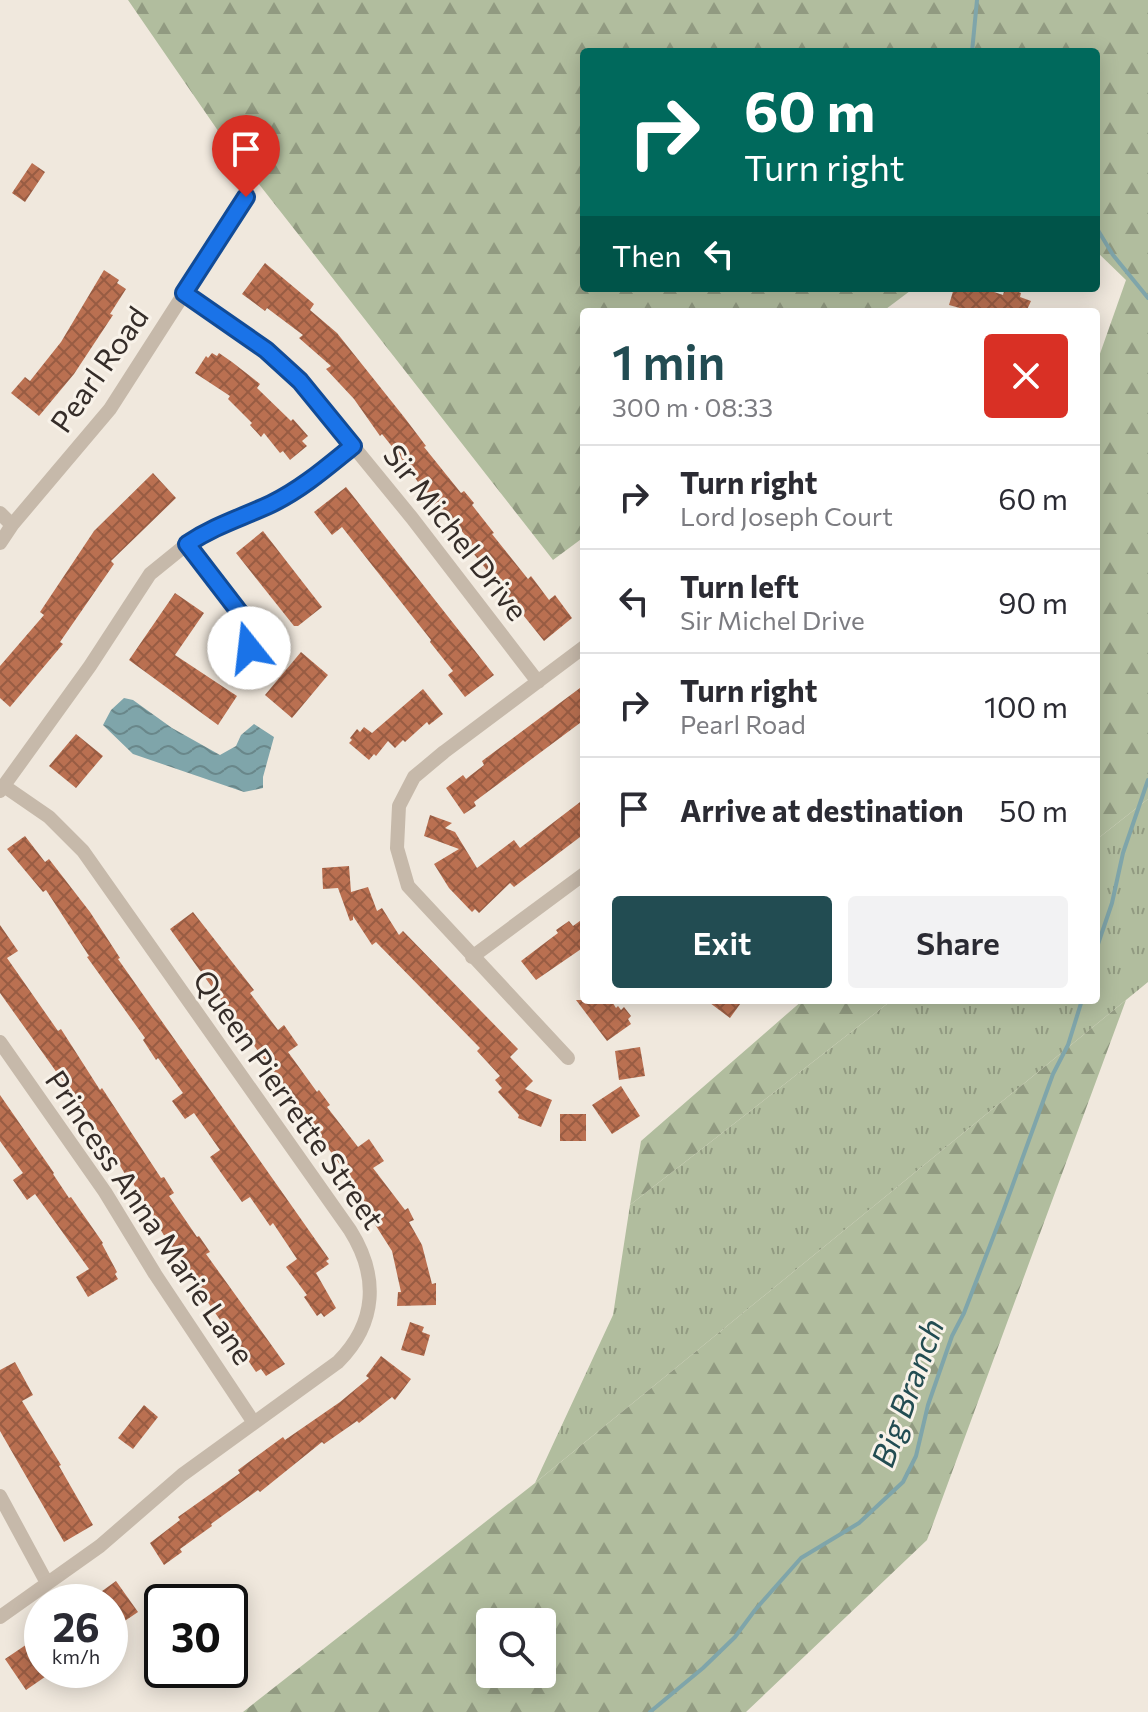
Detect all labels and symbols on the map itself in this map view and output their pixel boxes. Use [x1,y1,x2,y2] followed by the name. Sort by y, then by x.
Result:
[212,115,280,197] pin
[41,298,155,439] street label: Pearl Road
[377,436,537,627] street label: Sir Michel Drive
[207,606,291,690] position arrow
[187,962,394,1235] street label: Queen Pierrette Street
[39,1062,263,1371] street label: Princess Anna Marie Lane
[861,1313,951,1472] water label: Big Branch
[144,1584,248,1688] speed limit sign: 30

